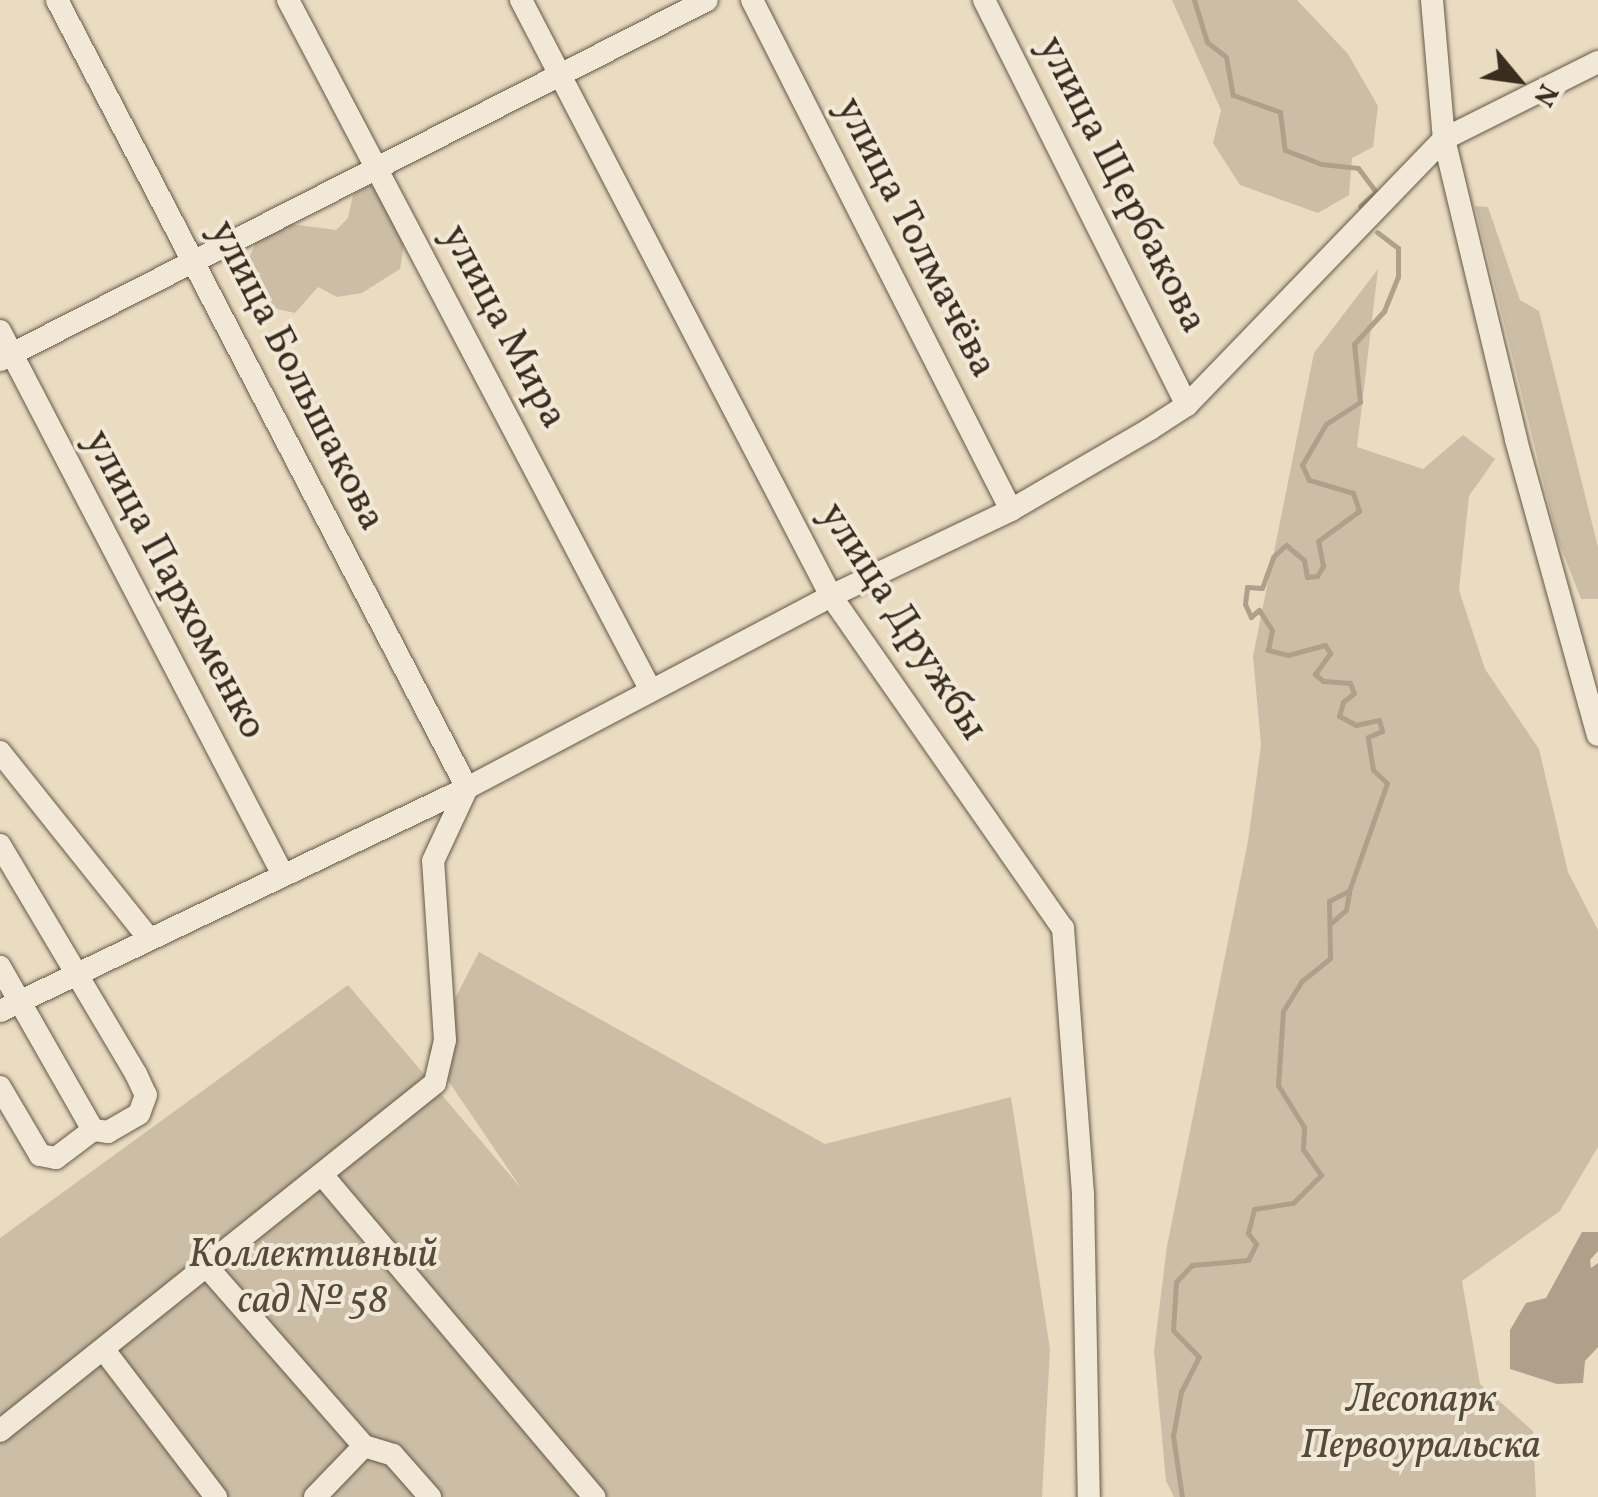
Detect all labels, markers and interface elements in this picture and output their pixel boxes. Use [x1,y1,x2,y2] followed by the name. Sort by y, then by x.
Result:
[1025,29,1217,341] street label: улица Щербакова
[1468,30,1568,130] north arrow
[1523,76,1567,113] text: N
[823,89,1007,387] street label: улица Толмачёва
[197,213,395,539] street label: улица Большакова
[429,217,577,437] street label: улица Мира
[72,422,276,748] street label: улица Пархоменко
[807,494,997,750] street label: улица Дружбы
[188,1232,438,1326] park label: Коллективный сад № 58
[1301,1377,1541,1471] park label: Лесопарк Первоуральска

